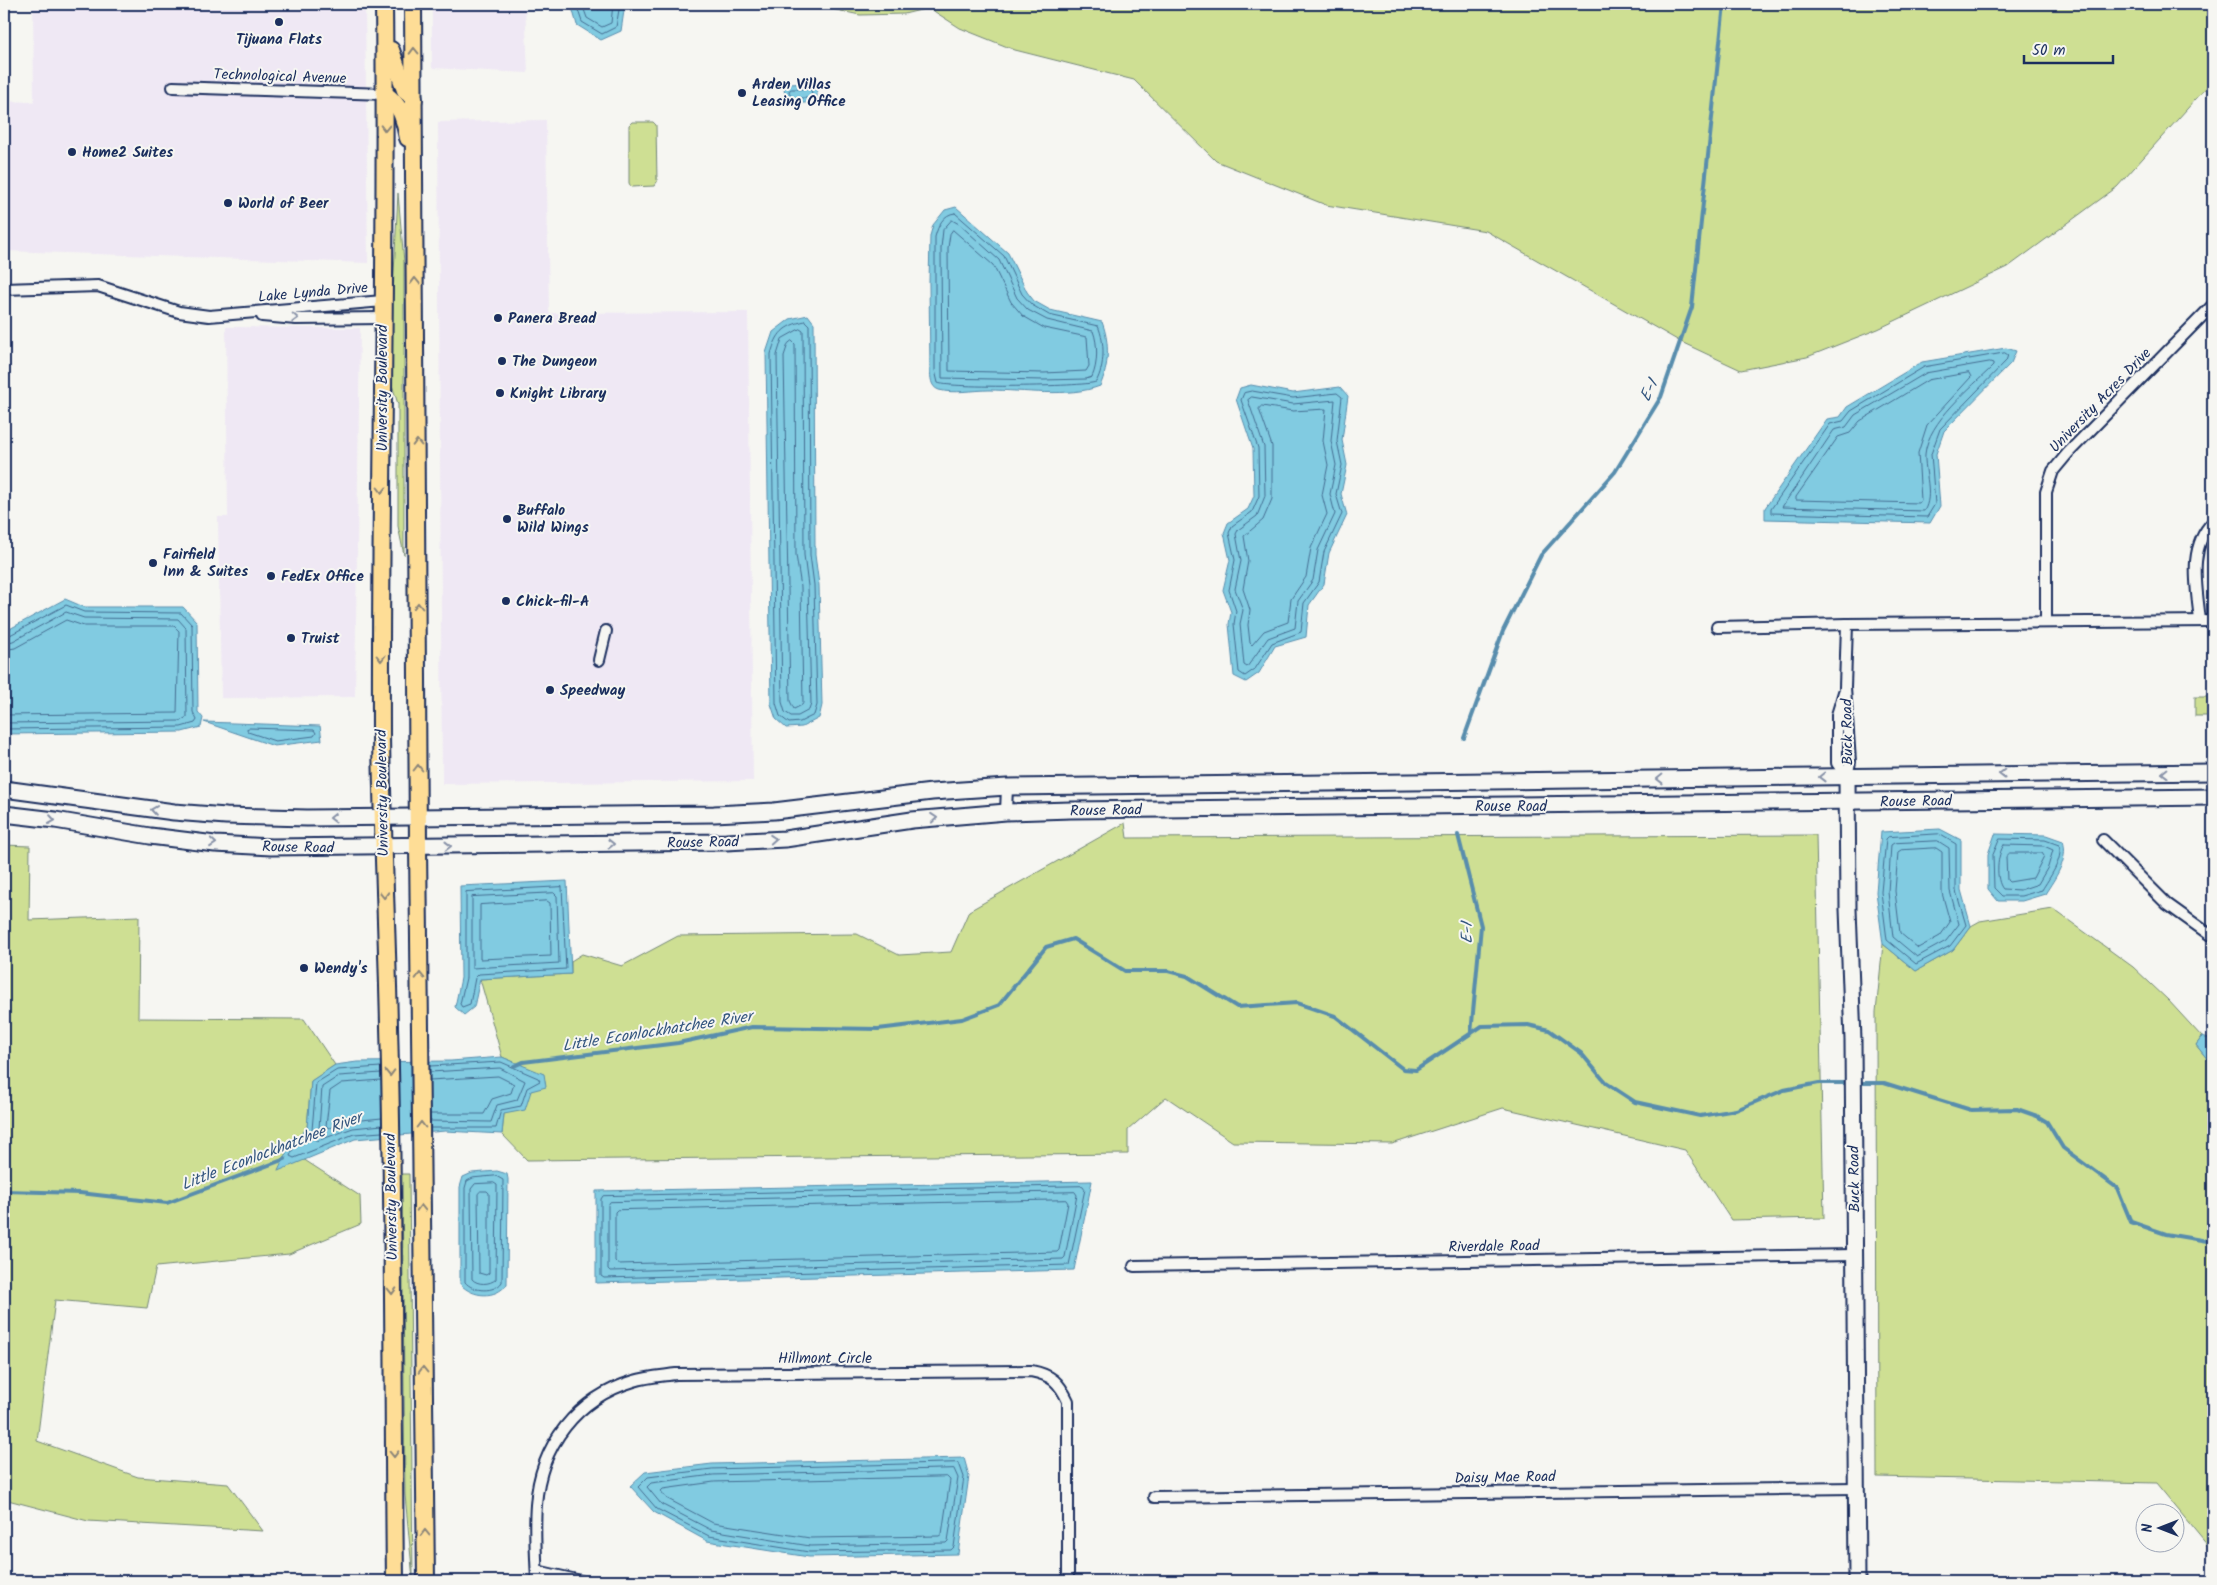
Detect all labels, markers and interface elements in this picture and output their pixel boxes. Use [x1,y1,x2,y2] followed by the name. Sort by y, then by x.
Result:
[273,16,285,28] marker: Tijuana Flats
[236,28,322,52] place label: Tijuana Flats
[2024,32,2113,64] scale bar
[2032,39,2066,63] text: 50 m
[409,47,419,55] one-way arrow
[213,63,347,91] street label: Technological Avenue
[752,73,846,114] place label: Arden Villas Leasing Office
[736,87,748,99] marker: Arden Villas Leasing Office
[380,124,390,132] one-way arrow
[82,141,173,165] place label: Home2 Suites
[66,146,78,158] marker: Home2 Suites
[238,192,329,216] place label: World of Beer
[222,197,234,209] marker: World of Beer
[257,276,369,310] street label: Lake Lynda Drive
[410,277,421,285] one-way arrow
[508,307,597,331] place label: Panera Bread
[492,312,504,324] marker: Panera Bread
[291,313,299,324] one-way arrow
[371,324,395,452] street label: University Boulevard
[2044,342,2158,459] street label: University Acres Drive
[512,350,597,374] place label: The Dungeon
[496,355,508,367] marker: The Dungeon
[1633,373,1667,406] water label: E-1
[510,382,607,406] place label: Knight Library
[494,387,506,399] marker: Knight Library
[412,439,422,447] one-way arrow
[377,486,387,494] one-way arrow
[517,499,589,540] place label: Buffalo Wild Wings
[501,513,513,525] marker: Buffalo Wild Wings
[163,543,248,584] place label: Fairfield Inn & Suites
[147,557,159,569] marker: Fairfield Inn & Suites
[281,565,365,589] place label: FedEx Office
[265,570,277,582] marker: FedEx Office
[516,590,589,614] place label: Chick-fil-A
[500,595,512,607] marker: Chick-fil-A
[413,602,423,610] one-way arrow
[301,627,340,651] place label: Truist
[285,632,297,644] marker: Truist
[376,655,386,663] one-way arrow
[560,679,625,703] place label: Speedway
[544,684,556,696] marker: Speedway
[1835,698,1861,765] street label: Buck Road
[370,729,396,857] street label: University Boulevard
[413,764,423,772] one-way arrow
[2160,768,2168,778] one-way arrow
[1998,769,2006,779] one-way arrow
[1818,772,1826,782] one-way arrow
[1655,774,1663,784] one-way arrow
[1880,789,1953,815] street label: Rouse Road
[1475,795,1548,819] street label: Rouse Road
[1070,798,1143,824] street label: Rouse Road
[149,805,157,816] one-way arrow
[930,812,938,823] one-way arrow
[329,813,336,823] one-way arrow
[48,814,56,824] one-way arrow
[667,830,740,856] street label: Rouse Road
[769,834,777,845] one-way arrow
[262,835,335,861] street label: Rouse Road
[209,837,217,848] one-way arrow
[608,839,615,849] one-way arrow
[445,841,453,851] one-way arrow
[378,892,389,900] one-way arrow
[1455,919,1480,944] water label: E-1
[314,957,368,981] place label: Wendy's
[298,962,310,974] marker: Wendy's
[415,972,425,980] one-way arrow
[561,1004,758,1059] water label: Little Econlockhatchee River
[385,1070,395,1078] one-way arrow
[178,1104,369,1197] water label: Little Econlockhatchee River
[416,1121,426,1128] one-way arrow
[379,1133,405,1261] street label: University Boulevard
[1842,1145,1868,1212] street label: Buck Road
[416,1203,427,1211] one-way arrow
[1448,1234,1540,1260] street label: Riverdale Road
[387,1288,397,1296] one-way arrow
[778,1347,872,1371] street label: Hillmont Circle
[418,1366,428,1374] one-way arrow
[389,1450,399,1458] one-way arrow
[1454,1465,1556,1491] street label: Daisy Mae Road
[2134,1502,2184,1552] north arrow
[2137,1523,2159,1532] text: N
[420,1528,430,1536] one-way arrow

